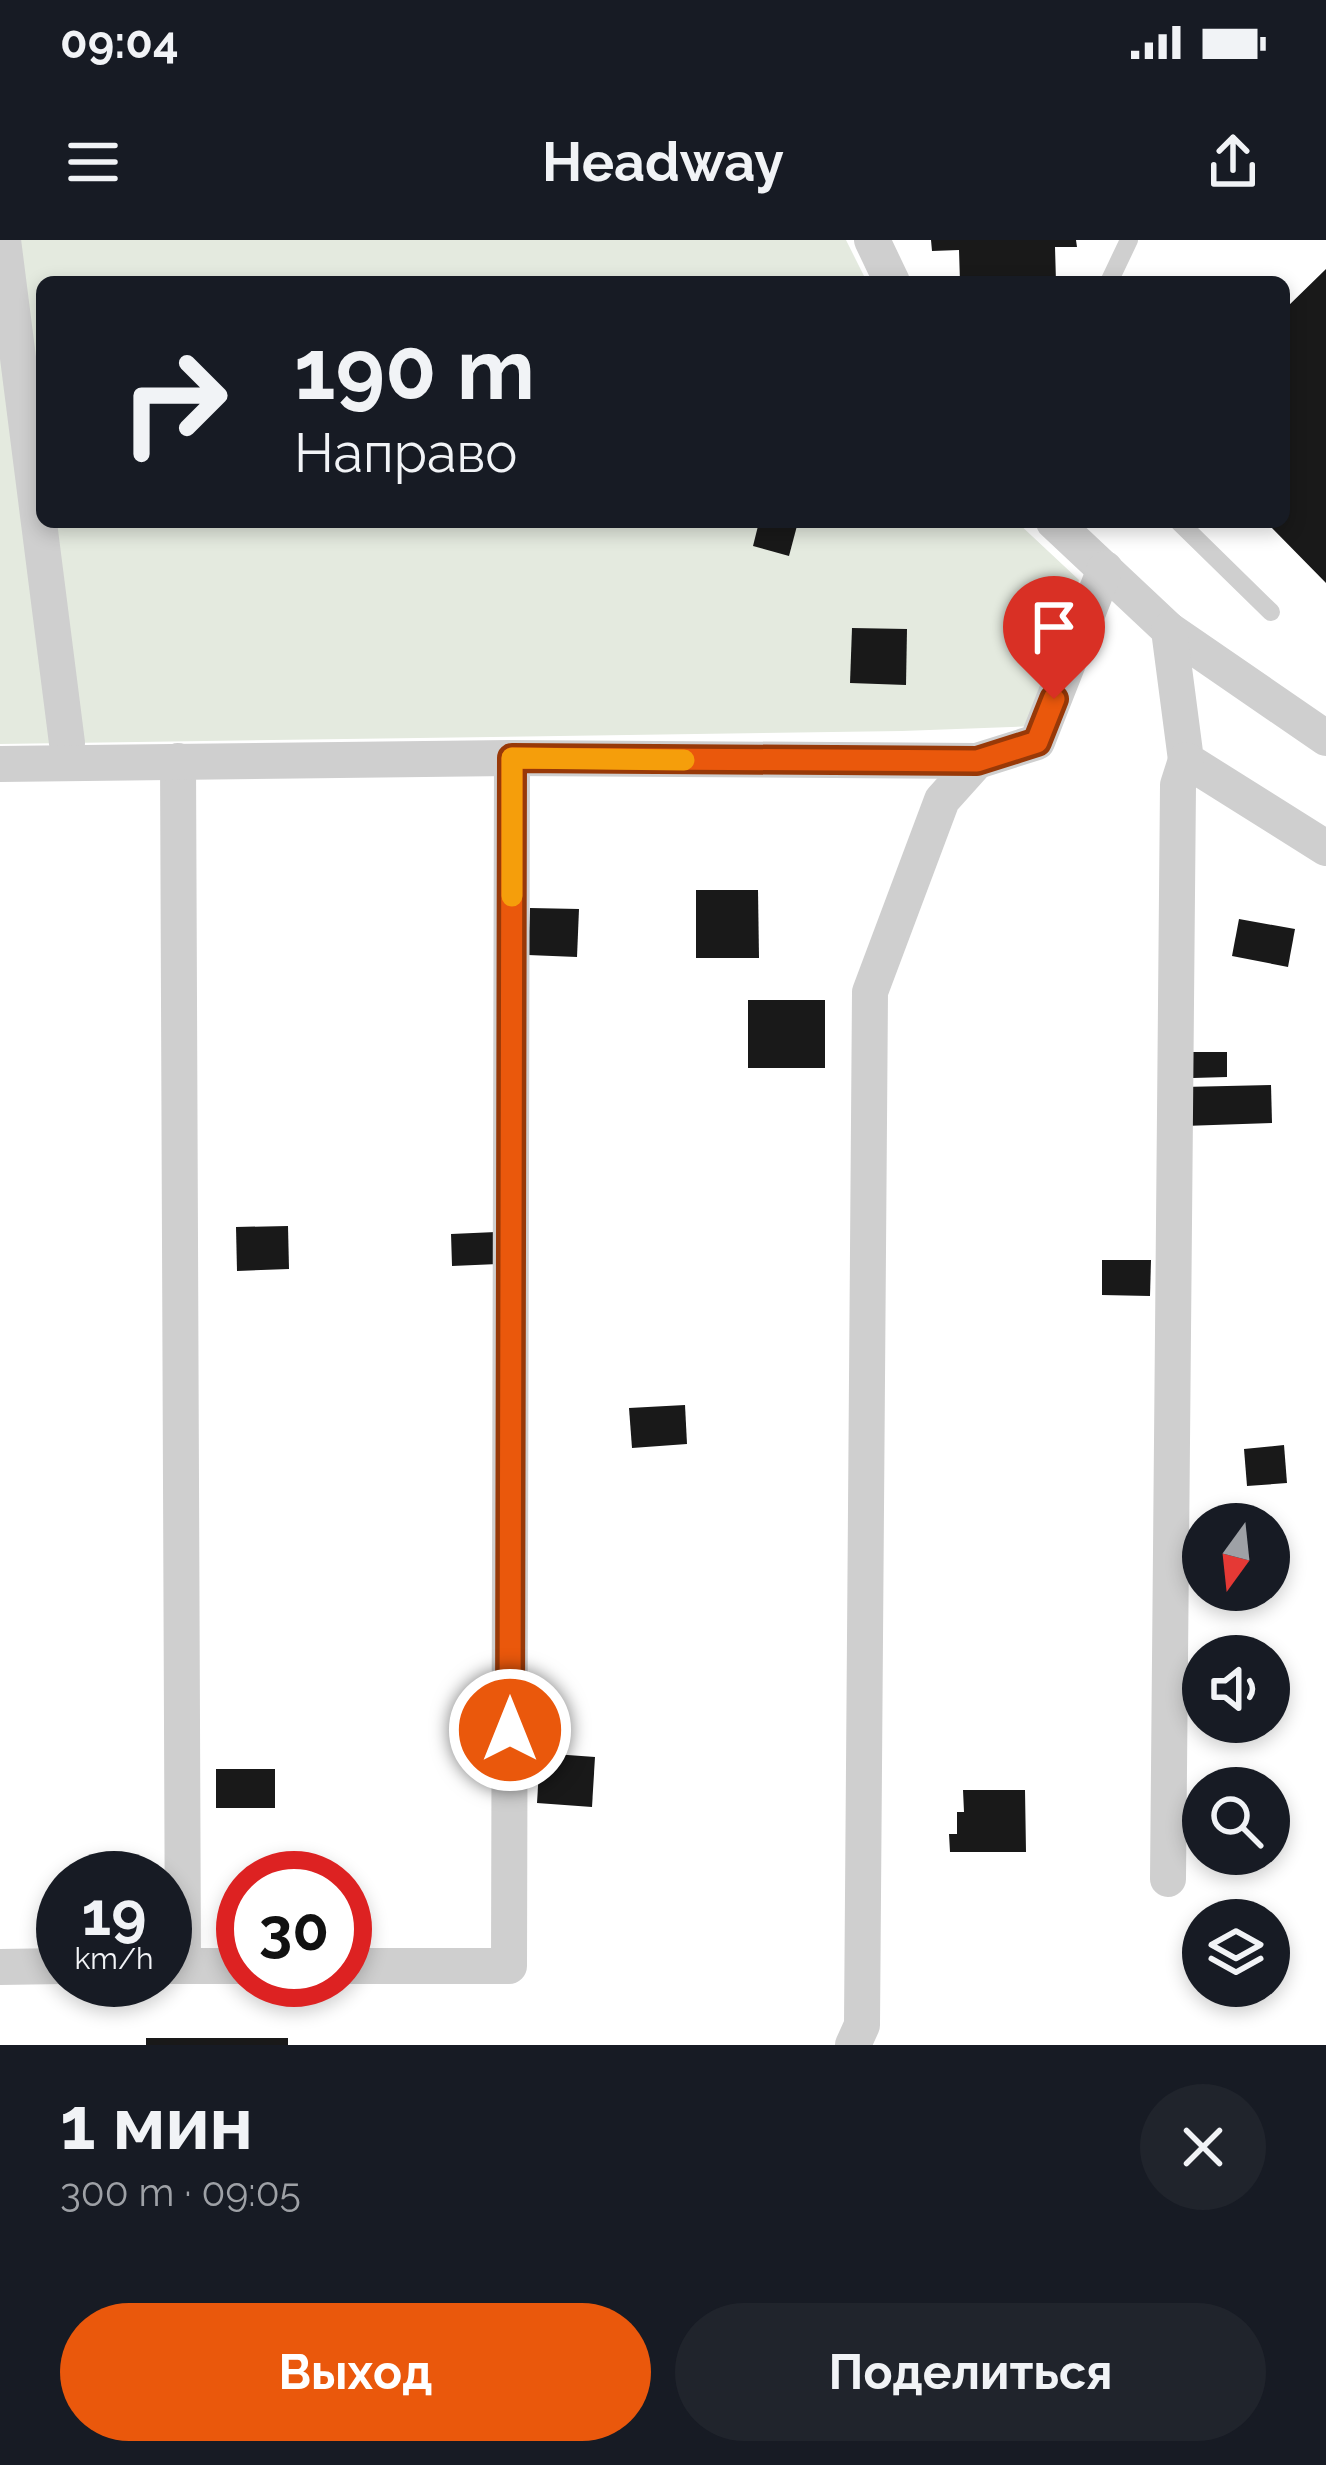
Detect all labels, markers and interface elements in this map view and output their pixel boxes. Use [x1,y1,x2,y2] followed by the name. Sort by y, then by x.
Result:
[60,16,179,69] text: 09:04
[60,129,126,195] icon: menu
[1200,129,1266,195] icon: share
[542,130,784,194] text: Headway
[294,320,535,419] text: 190 m
[96,324,252,480] icon: right
[294,421,517,485] text: Направо
[1003,576,1105,699] pin
[1021,594,1087,660] icon: arrive
[1182,1503,1290,1611] north arrow
[1182,1503,1290,2007] map controls
[1182,1635,1290,1743] button: sound
[447,1667,573,1793] position arrow
[1182,1767,1290,1875] button: search
[216,1851,372,2007] speed limit sign: 30
[82,1879,146,1949] text: 19
[1182,1899,1290,2007] button: layers
[74,1941,154,1976] text: km/h
[60,2081,253,2166] text: 1 мин
[1140,2084,1266,2210] button: close
[60,2169,301,2215] text: 300 m · 09:05
[60,2303,651,2441] button: Выход
[675,2303,1266,2441] button: Поделиться

